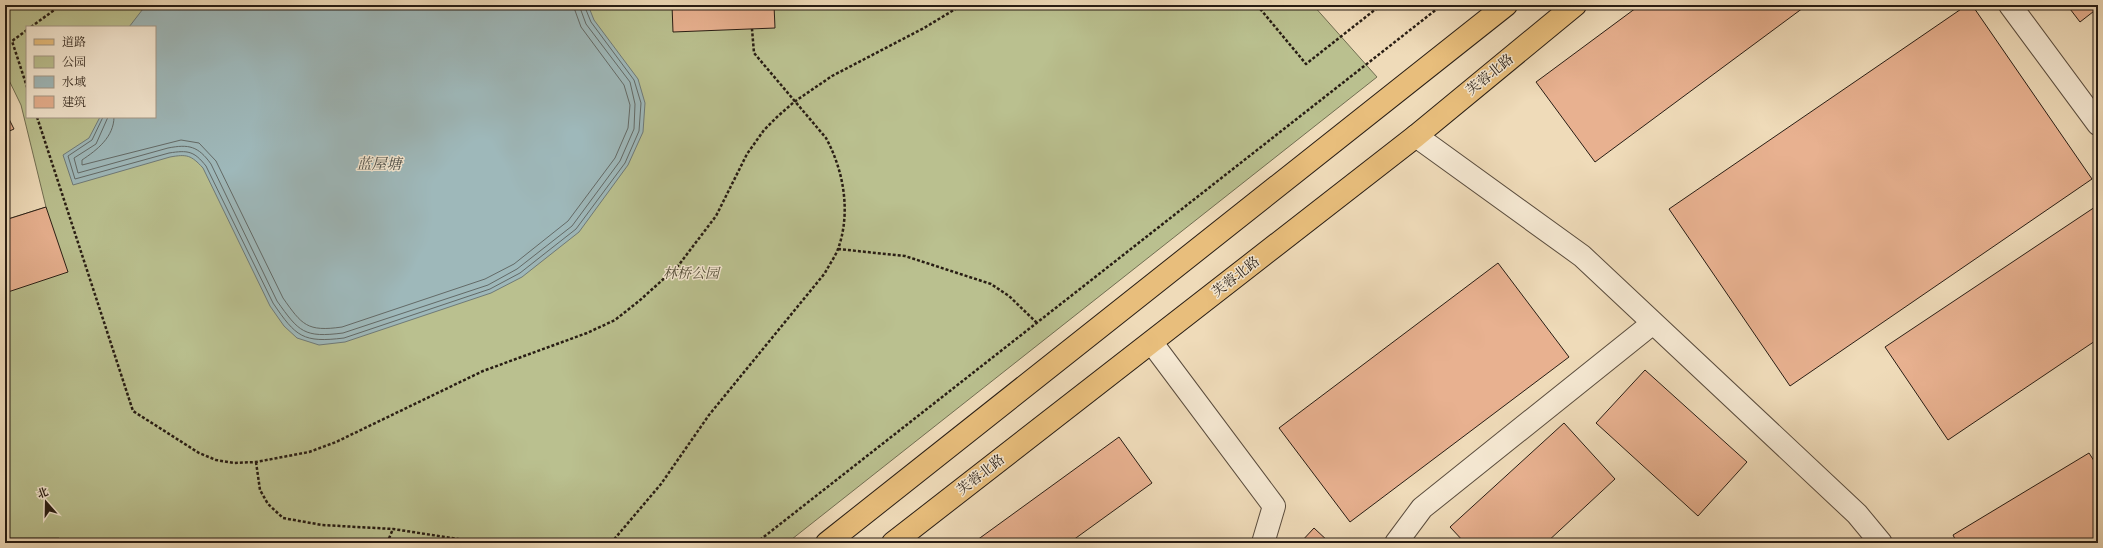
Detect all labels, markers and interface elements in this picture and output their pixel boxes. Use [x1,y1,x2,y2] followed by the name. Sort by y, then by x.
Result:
[26,26,156,118] legend
[62,35,86,50] text: 道路
[1463,50,1517,100] street label: 芙蓉北路
[62,55,86,70] text: 公园
[62,75,86,90] text: 水域
[62,95,86,110] text: 建筑
[356,155,403,174] water label: 蓝屋塘
[1208,253,1264,301] street label: 芙蓉北路
[663,265,721,283] park label: 林桥公园
[953,451,1009,499] street label: 芙蓉北路
[26,482,66,522] north arrow
[35,485,50,502] text: 北

